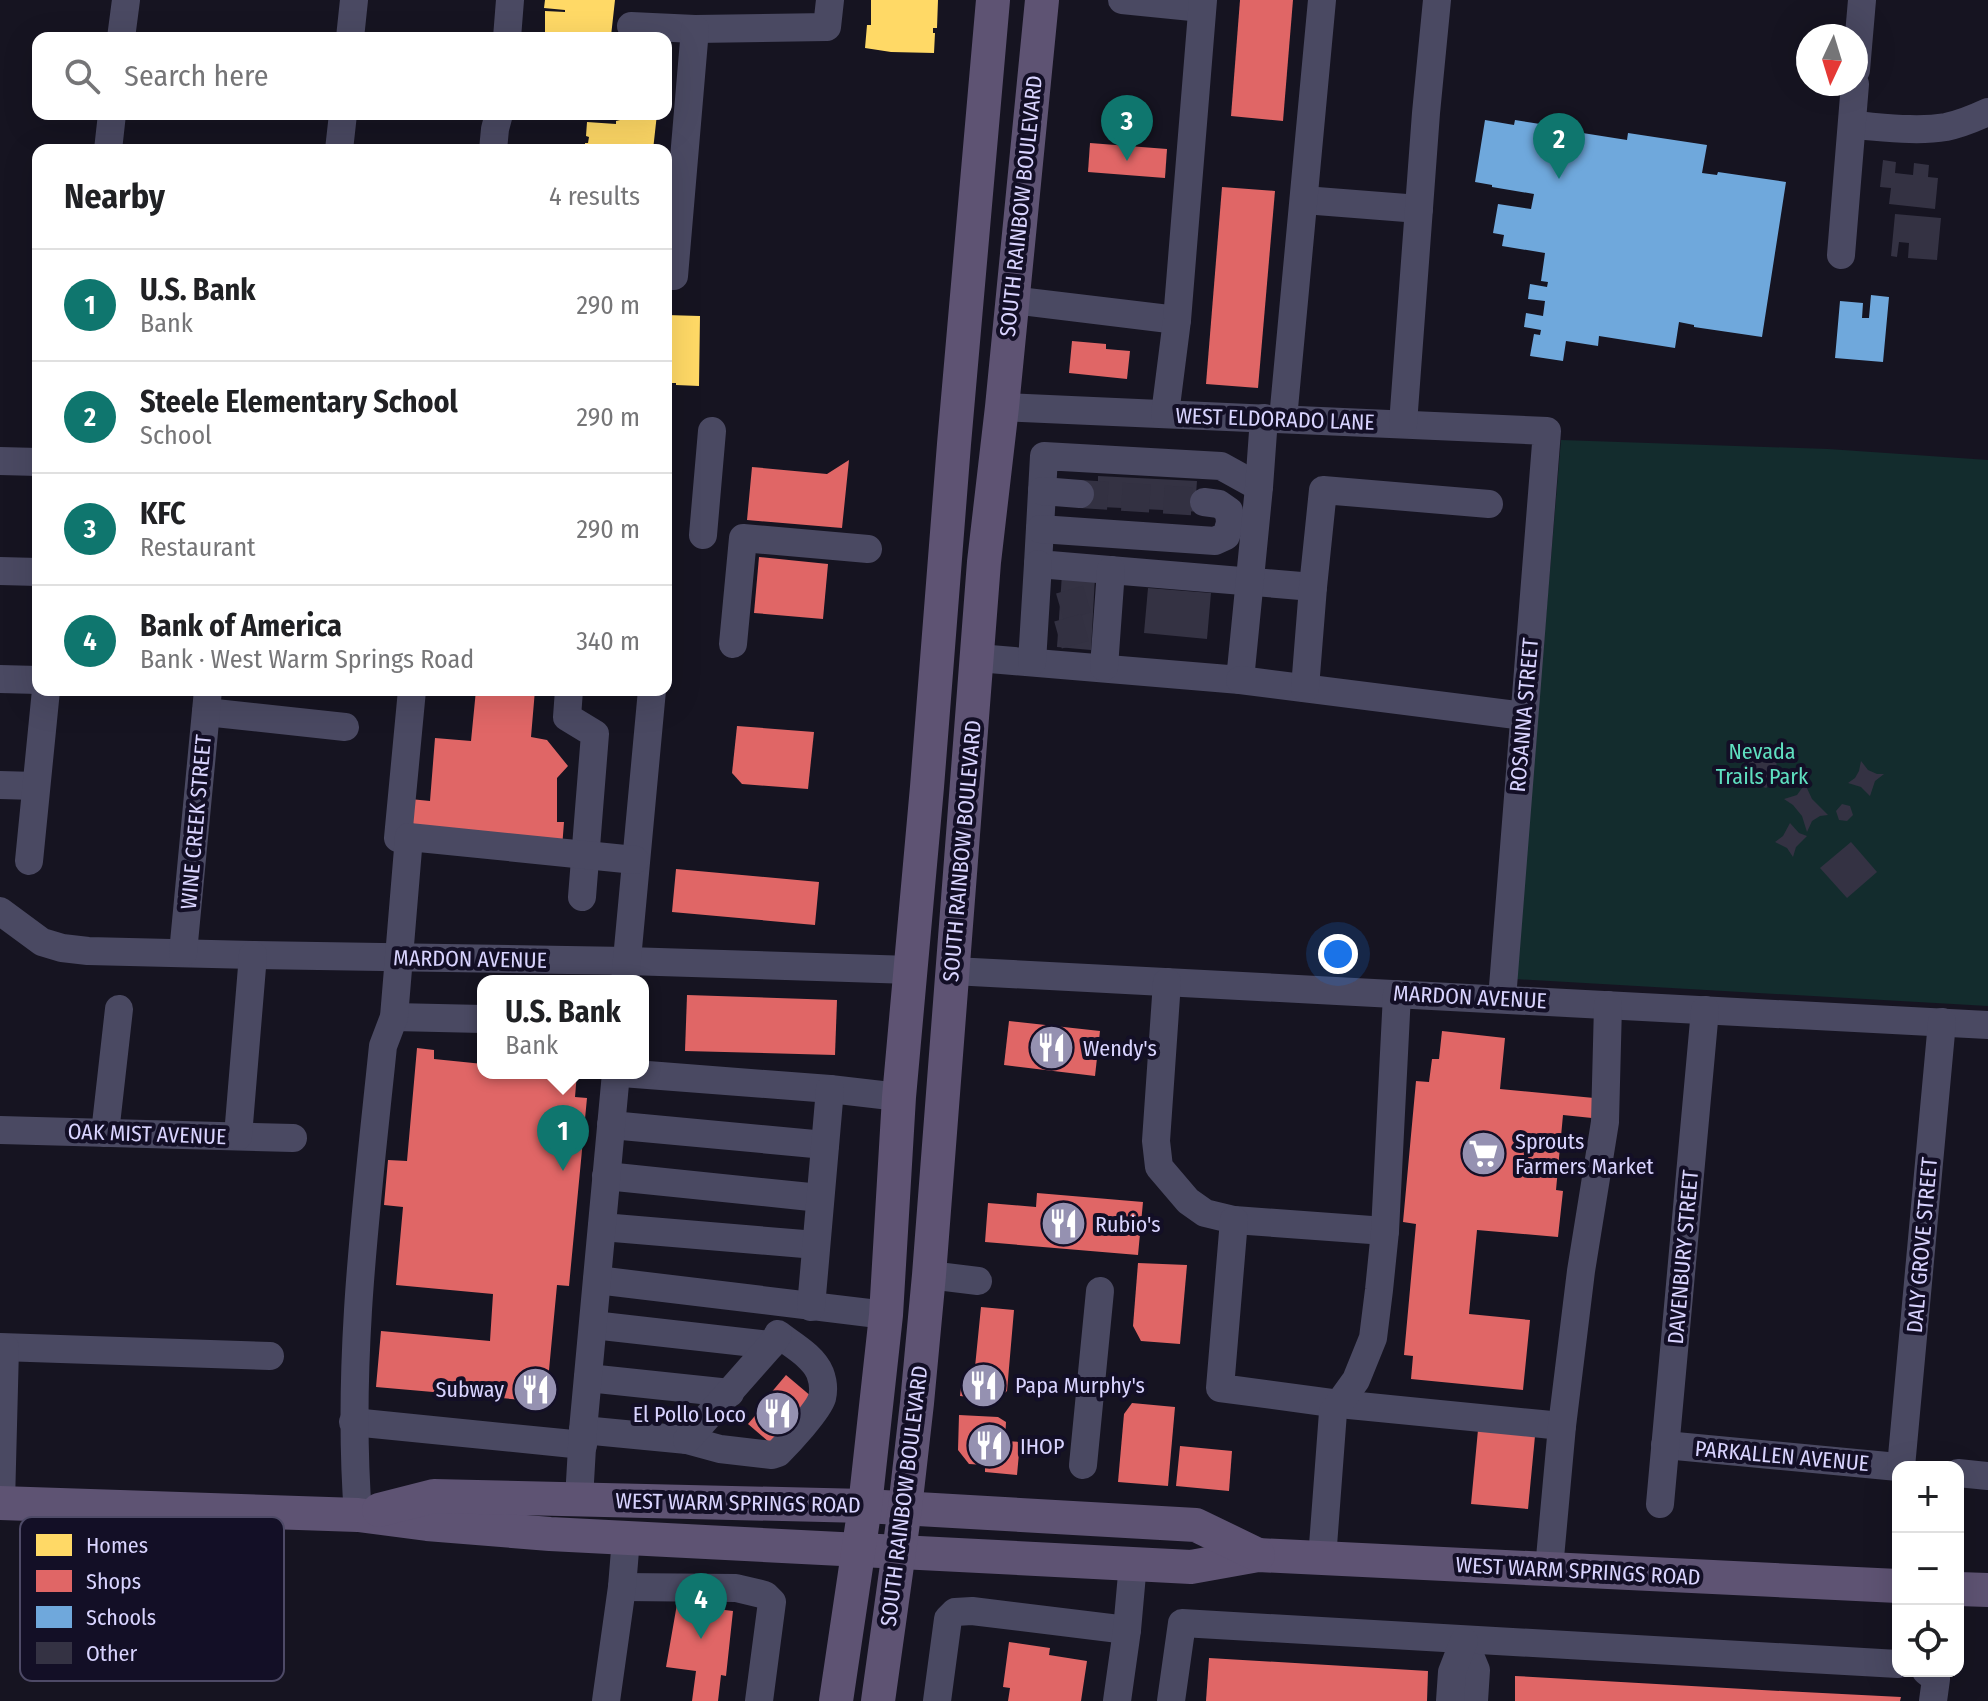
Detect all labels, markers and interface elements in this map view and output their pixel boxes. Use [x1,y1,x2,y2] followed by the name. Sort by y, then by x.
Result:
[1796,24,1868,96] north arrow
[32,32,672,120] search box
[60,54,104,98] icon: search
[124,58,269,94] text: Search here
[994,74,1048,338] street label: SOUTH RAINBOW BOULEVARD
[1101,95,1153,161] pin: 3
[1533,113,1585,179] pin: 2
[64,176,165,217] text: Nearby
[549,181,640,212] text: 4 results
[140,272,256,308] text: U.S. Bank
[85,290,96,321] text: 1
[576,290,640,321] text: 290 m
[140,308,193,339] text: Bank
[140,384,458,420] text: Steele Elementary School
[84,402,96,433] text: 2
[576,402,640,433] text: 290 m
[1175,402,1375,436] street label: WEST ELDORADO LANE
[140,420,212,451] text: School
[140,496,186,532] text: KFC
[84,514,96,545] text: 3
[576,514,640,545] text: 290 m
[140,532,256,563] text: Restaurant
[140,608,342,644] text: Bank of America
[83,626,97,657] text: 4
[576,626,640,657] text: 340 m
[1504,636,1544,793] street label: ROSANNA STREET
[140,644,474,675] text: Bank · West Warm Springs Road
[937,719,987,983] street label: SOUTH RAINBOW BOULEVARD
[175,733,217,910] street label: WINE CREEK STREET
[1716,738,1809,790] park label: Nevada Trails Park
[1318,934,1358,974] your location
[393,944,547,974] street label: MARDON AVENUE
[477,975,649,1079] popup
[1393,979,1547,1015] street label: MARDON AVENUE
[505,994,621,1030] text: U.S. Bank
[1028,1024,1076,1072] restaurant icon: Wendy's
[505,1030,558,1061] text: Bank
[1083,1035,1157,1062] place label: Wendy's
[537,1105,589,1171] pin: 1
[67,1118,227,1150] street label: OAK MIST AVENUE
[1515,1128,1655,1180] place label: Sprouts Farmers Market
[1460,1130,1508,1178] supermarket icon: Sprouts Farmers Market
[1901,1155,1943,1334] street label: DALY GROVE STREET
[1662,1168,1704,1345] street label: DAVENBURY STREET
[1040,1200,1088,1248] restaurant icon: Rubio's
[1095,1211,1161,1238] place label: Rubio's
[960,1361,1008,1409] restaurant icon: Papa Murphy's
[875,1364,933,1628] street label: SOUTH RAINBOW BOULEVARD
[511,1365,559,1413] restaurant icon: Subway
[1015,1372,1145,1399] place label: Papa Murphy's
[435,1376,504,1403] place label: Subway
[753,1390,801,1438] restaurant icon: El Pollo Loco
[633,1401,746,1428] place label: El Pollo Loco
[965,1422,1013,1470] restaurant icon: IHOP
[1020,1433,1064,1460] place label: IHOP
[1694,1435,1870,1477] street label: PARKALLEN AVENUE
[1892,1461,1964,1677] map controls
[1892,1461,1964,1533] button: +
[615,1487,861,1519] street label: WEST WARM SPRINGS ROAD
[20,1517,284,1681] legend
[86,1532,148,1559] text: Homes
[1892,1533,1964,1605] button: −
[1455,1551,1701,1591] street label: WEST WARM SPRINGS ROAD
[86,1568,141,1595] text: Shops
[675,1573,727,1639] pin: 4
[86,1604,156,1631] text: Schools
[1892,1605,1964,1677] button: locate
[86,1640,137,1667] text: Other

